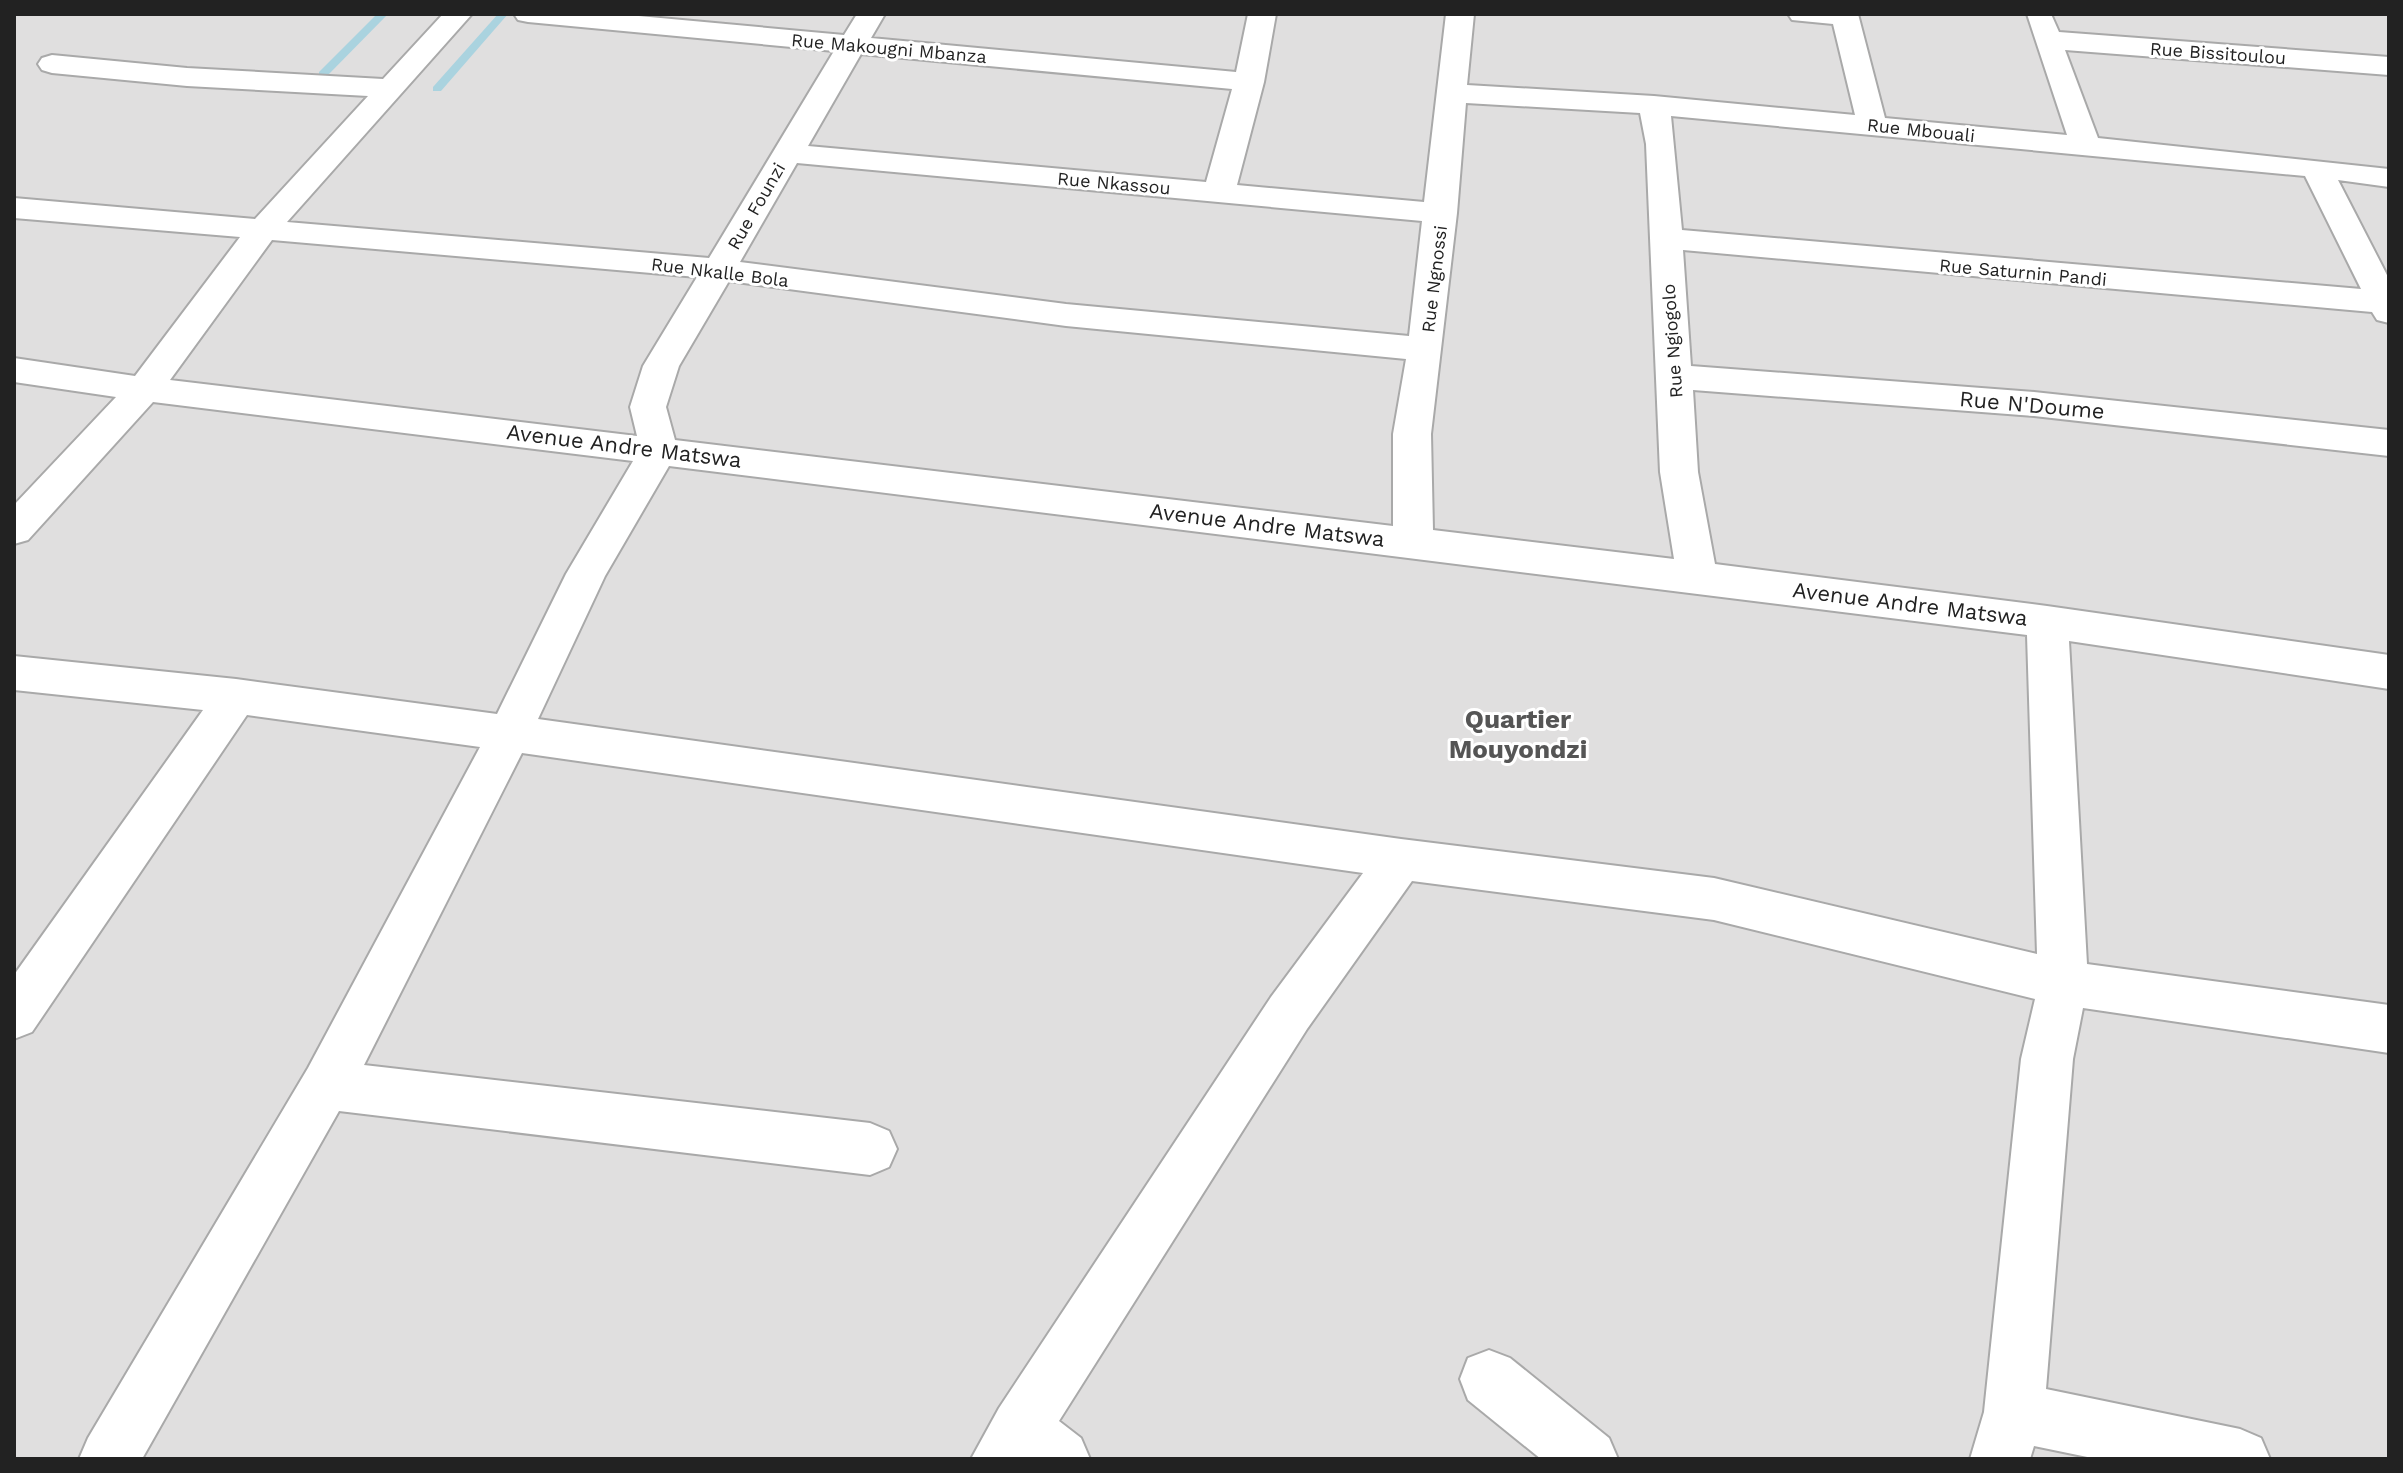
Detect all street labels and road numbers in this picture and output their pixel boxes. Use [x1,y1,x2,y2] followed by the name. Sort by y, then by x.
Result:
[790,29,988,67] street label: Rue Makougni Mbanza
[2149,38,2287,68] street label: Rue Bissitoulou
[1866,114,1976,146] street label: Rue Mbouali
[723,159,789,253] street label: Rue Founzi
[1056,168,1172,198] street label: Rue Nkassou
[1417,224,1451,334] street label: Rue Ngnossi
[650,253,790,291] street label: Rue Nkalle Bola
[1938,254,2108,290] street label: Rue Saturnin Pandi
[1658,283,1686,399] street label: Rue Ngiogolo
[1958,386,2106,424] street label: Rue N'Doume
[505,419,743,473] street label: Avenue Andre Matswa
[1148,498,1386,552] street label: Avenue Andre Matswa
[1791,577,2029,631] street label: Avenue Andre Matswa

